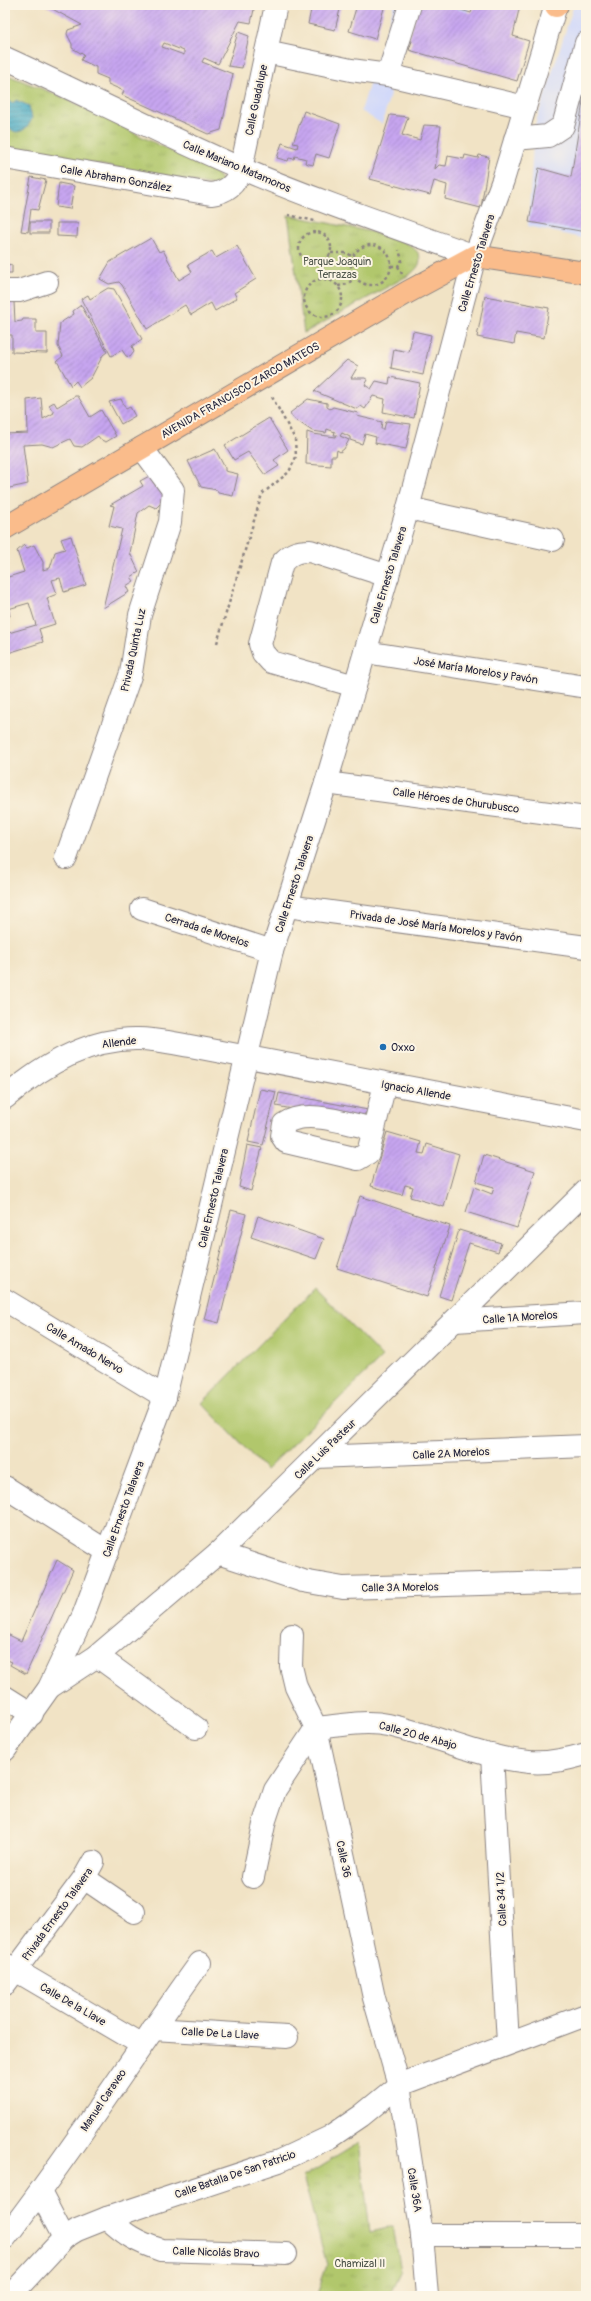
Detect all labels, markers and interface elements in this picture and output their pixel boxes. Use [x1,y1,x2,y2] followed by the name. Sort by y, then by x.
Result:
[243,63,270,137] street label: Calle Guadalupe
[181,138,293,195] street label: Calle Mariano Matamoros
[59,162,173,195] street label: Calle Abraham González
[455,213,498,314] street label: Calle Ernesto Talavera
[303,255,371,281] park label: Parque Joaquin Terrazas
[159,340,322,441] street label: AVENIDA FRANCISCO ZARCO MATEOS
[367,525,410,626] street label: Calle Ernesto Talavera
[118,607,149,693] street label: Privada Quinta Luz
[413,654,539,687] street label: José María Morelos y Pavón
[392,785,520,816] street label: Calle Héroes de Churubusco
[273,834,316,934] street label: Calle Ernesto Talavera
[349,908,523,945] street label: Privada de José María Morelos y Pavón
[163,911,251,950] street label: Cerrada de Morelos
[101,1034,138,1051] street label: Allende
[391,1041,415,1054] place label: Oxxo
[378,1042,388,1052] marker: Oxxo
[380,1078,452,1103] street label: Ignacio Allende
[196,1147,231,1249] street label: Calle Ernesto Talavera
[482,1308,558,1327] street label: Calle 1A Morelos
[44,1320,126,1377] street label: Calle Amado Nervo
[292,1417,359,1482] street label: Calle Luis Pasteur
[412,1445,490,1462] street label: Calle 2A Morelos
[100,1459,147,1559] street label: Calle Ernesto Talavera
[361,1580,439,1595] street label: Calle 3A Morelos
[377,1719,458,1752] street label: Calle 20 de Abajo
[333,1839,354,1879] street label: Calle 36
[19,1865,95,1963] street label: Privada Ernesto Talavera
[494,1872,509,1926] street label: Calle 34 1/2
[37,1980,109,2029] street label: Calle De la Llave
[181,2025,260,2042] street label: Calle De La Llave
[78,2067,129,2134] street label: Manuel Caraveo
[173,2148,297,2201] street label: Calle Batalla De San Patricio
[405,2167,424,2213] street label: Calle 36A
[172,2244,260,2261] street label: Calle Nicolás Bravo
[335,2257,385,2270] park label: Chamizal II

